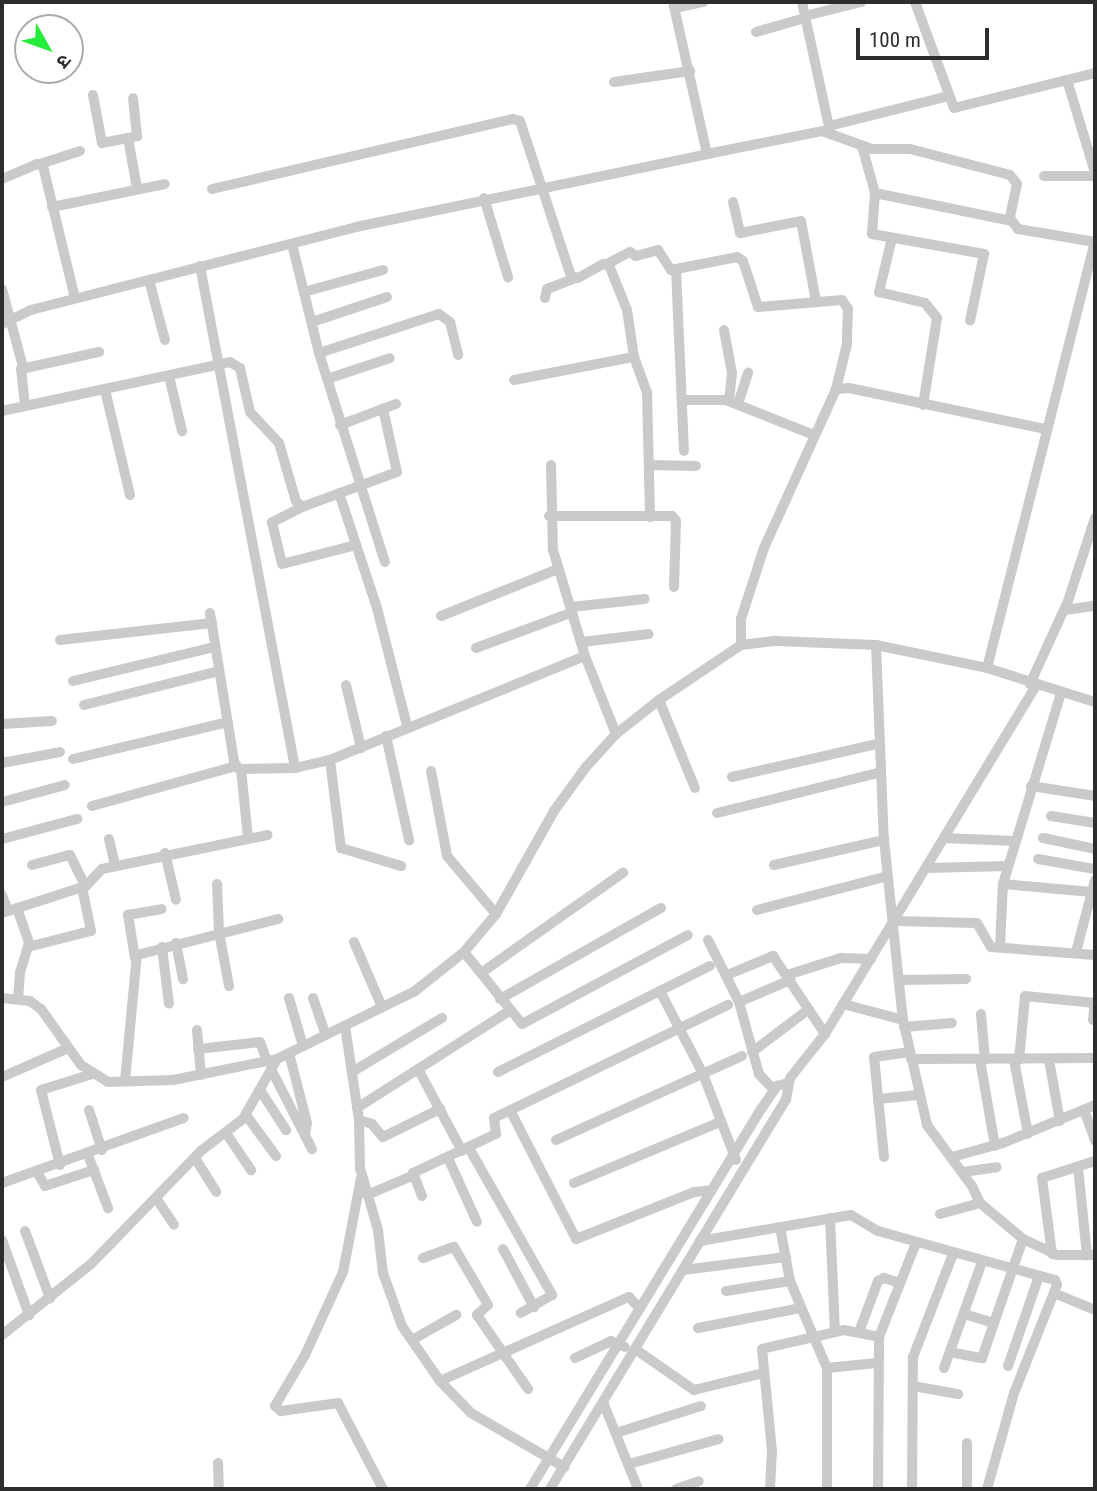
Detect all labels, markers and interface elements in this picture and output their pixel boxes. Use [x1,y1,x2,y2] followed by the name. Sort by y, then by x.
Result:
[14,14,84,84] north arrow
[859,14,992,58] scale bar
[869,28,921,52] text: 100 m
[52,50,76,73] text: उ

